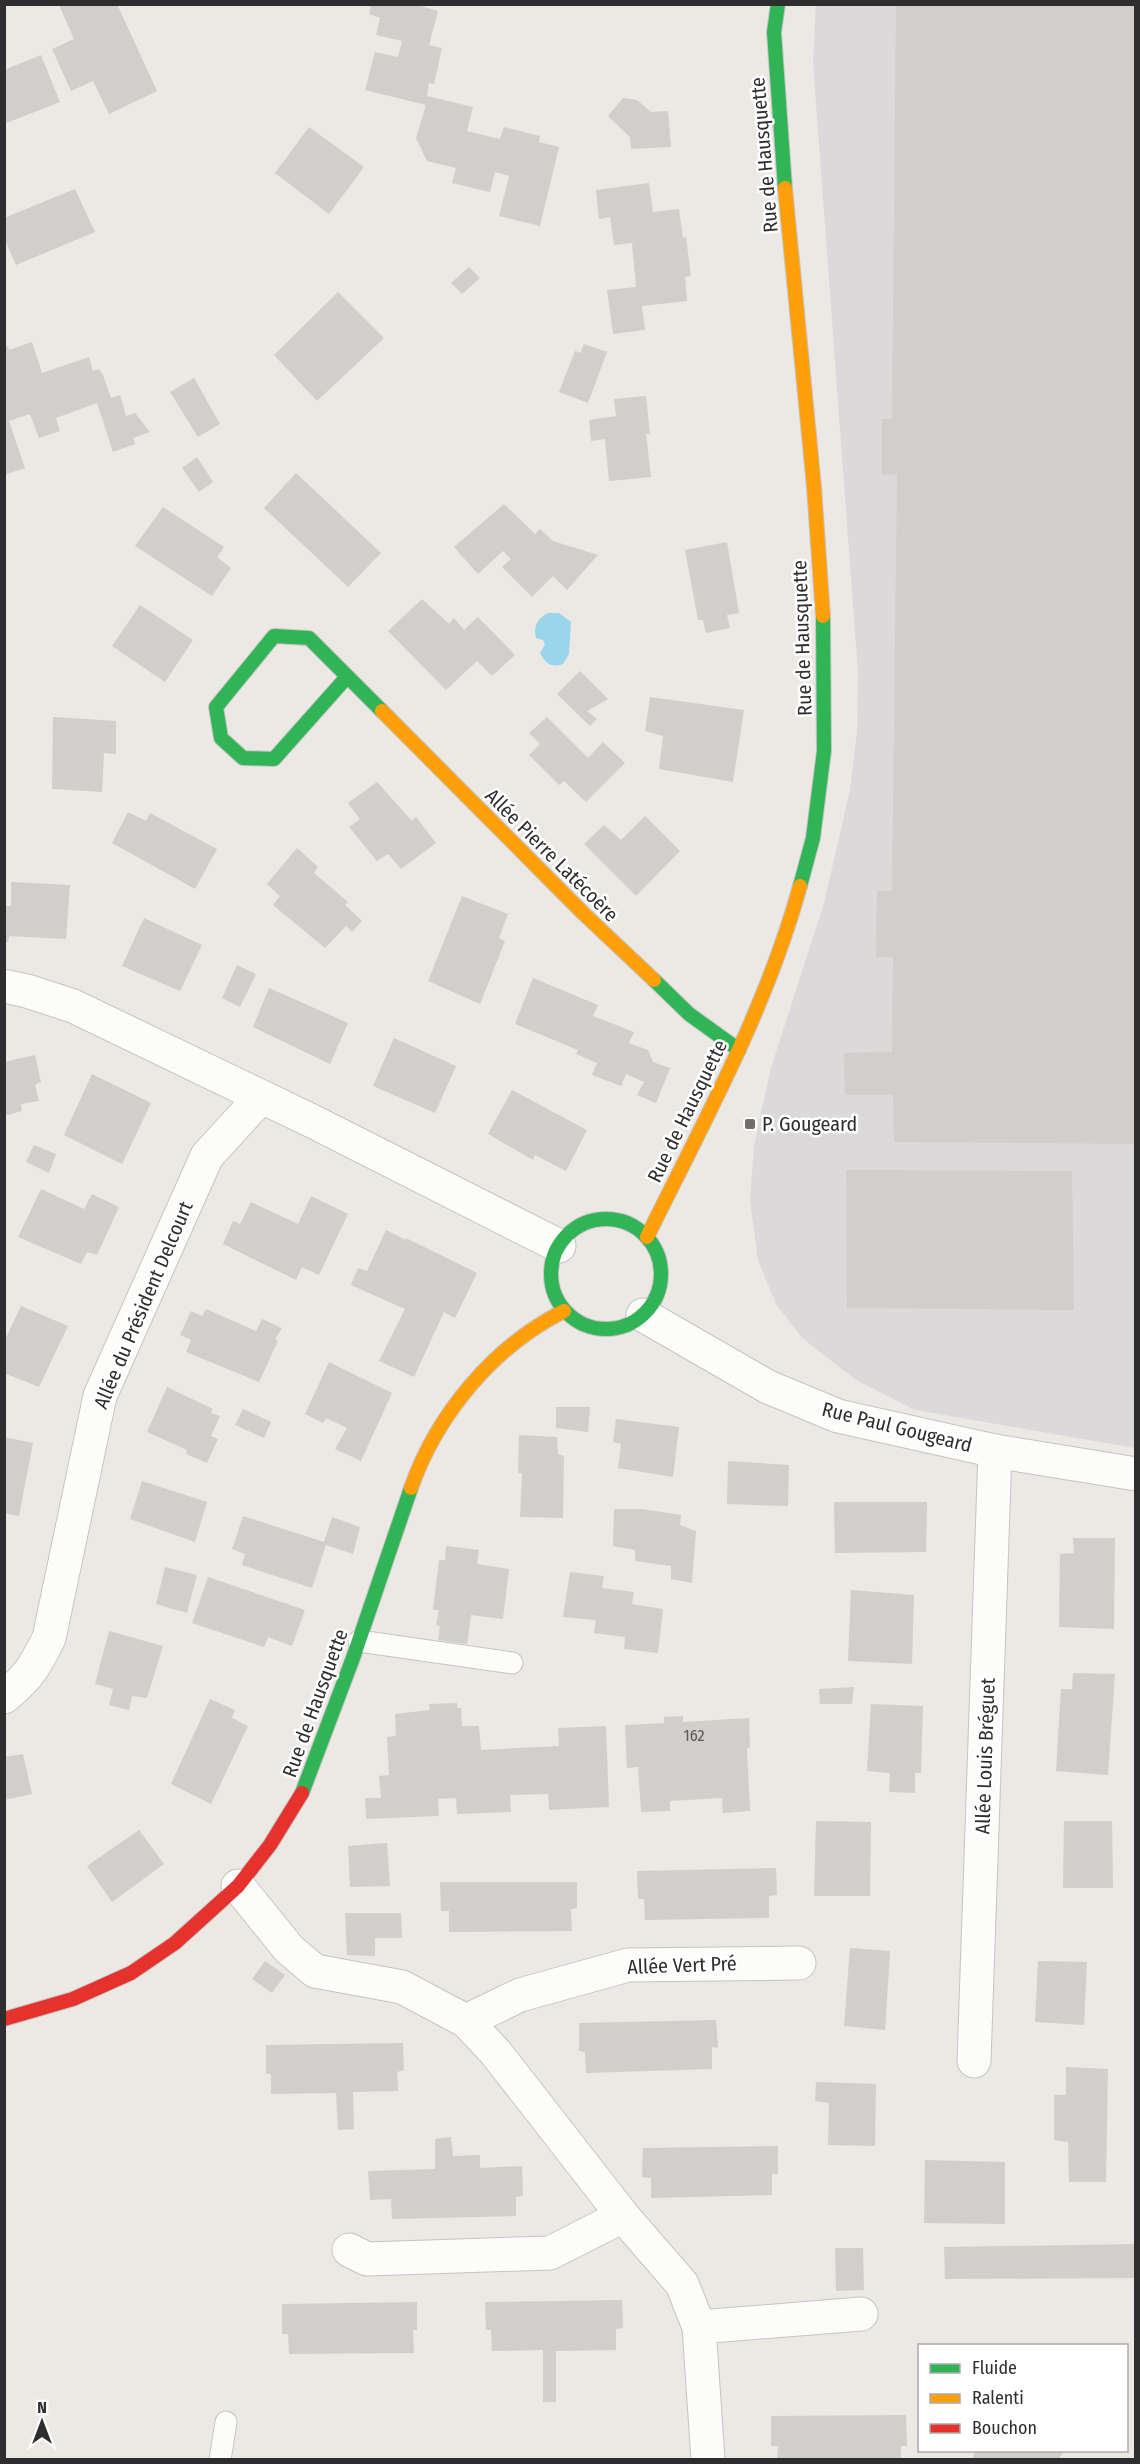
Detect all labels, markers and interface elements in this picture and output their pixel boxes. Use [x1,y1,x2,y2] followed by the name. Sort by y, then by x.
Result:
[745,76,783,234] street label: Rue de Hausquette
[787,560,817,716] street label: Rue de Hausquette
[480,783,624,927] street label: Allée Pierre Latécoère
[642,1036,732,1186] street label: Rue de Hausquette
[762,1112,857,1136] place label: P. Gougeard
[743,1117,757,1131] marker: P. Gougeard
[88,1197,198,1412] street label: Allée du Président Delcourt
[819,1397,975,1457] street label: Rue Paul Gougeard
[277,1626,353,1780] street label: Rue de Hausquette
[970,1677,1000,1835] street label: Allée Louis Bréguet
[683,1726,705,1745] house number: 162
[627,1951,737,1979] street label: Allée Vert Pré
[918,2344,1128,2452] legend
[972,2357,1017,2379] text: Fluide
[972,2387,1024,2409] text: Ralenti
[12,2392,72,2452] north arrow
[37,2398,47,2417] text: N
[972,2417,1037,2439] text: Bouchon

